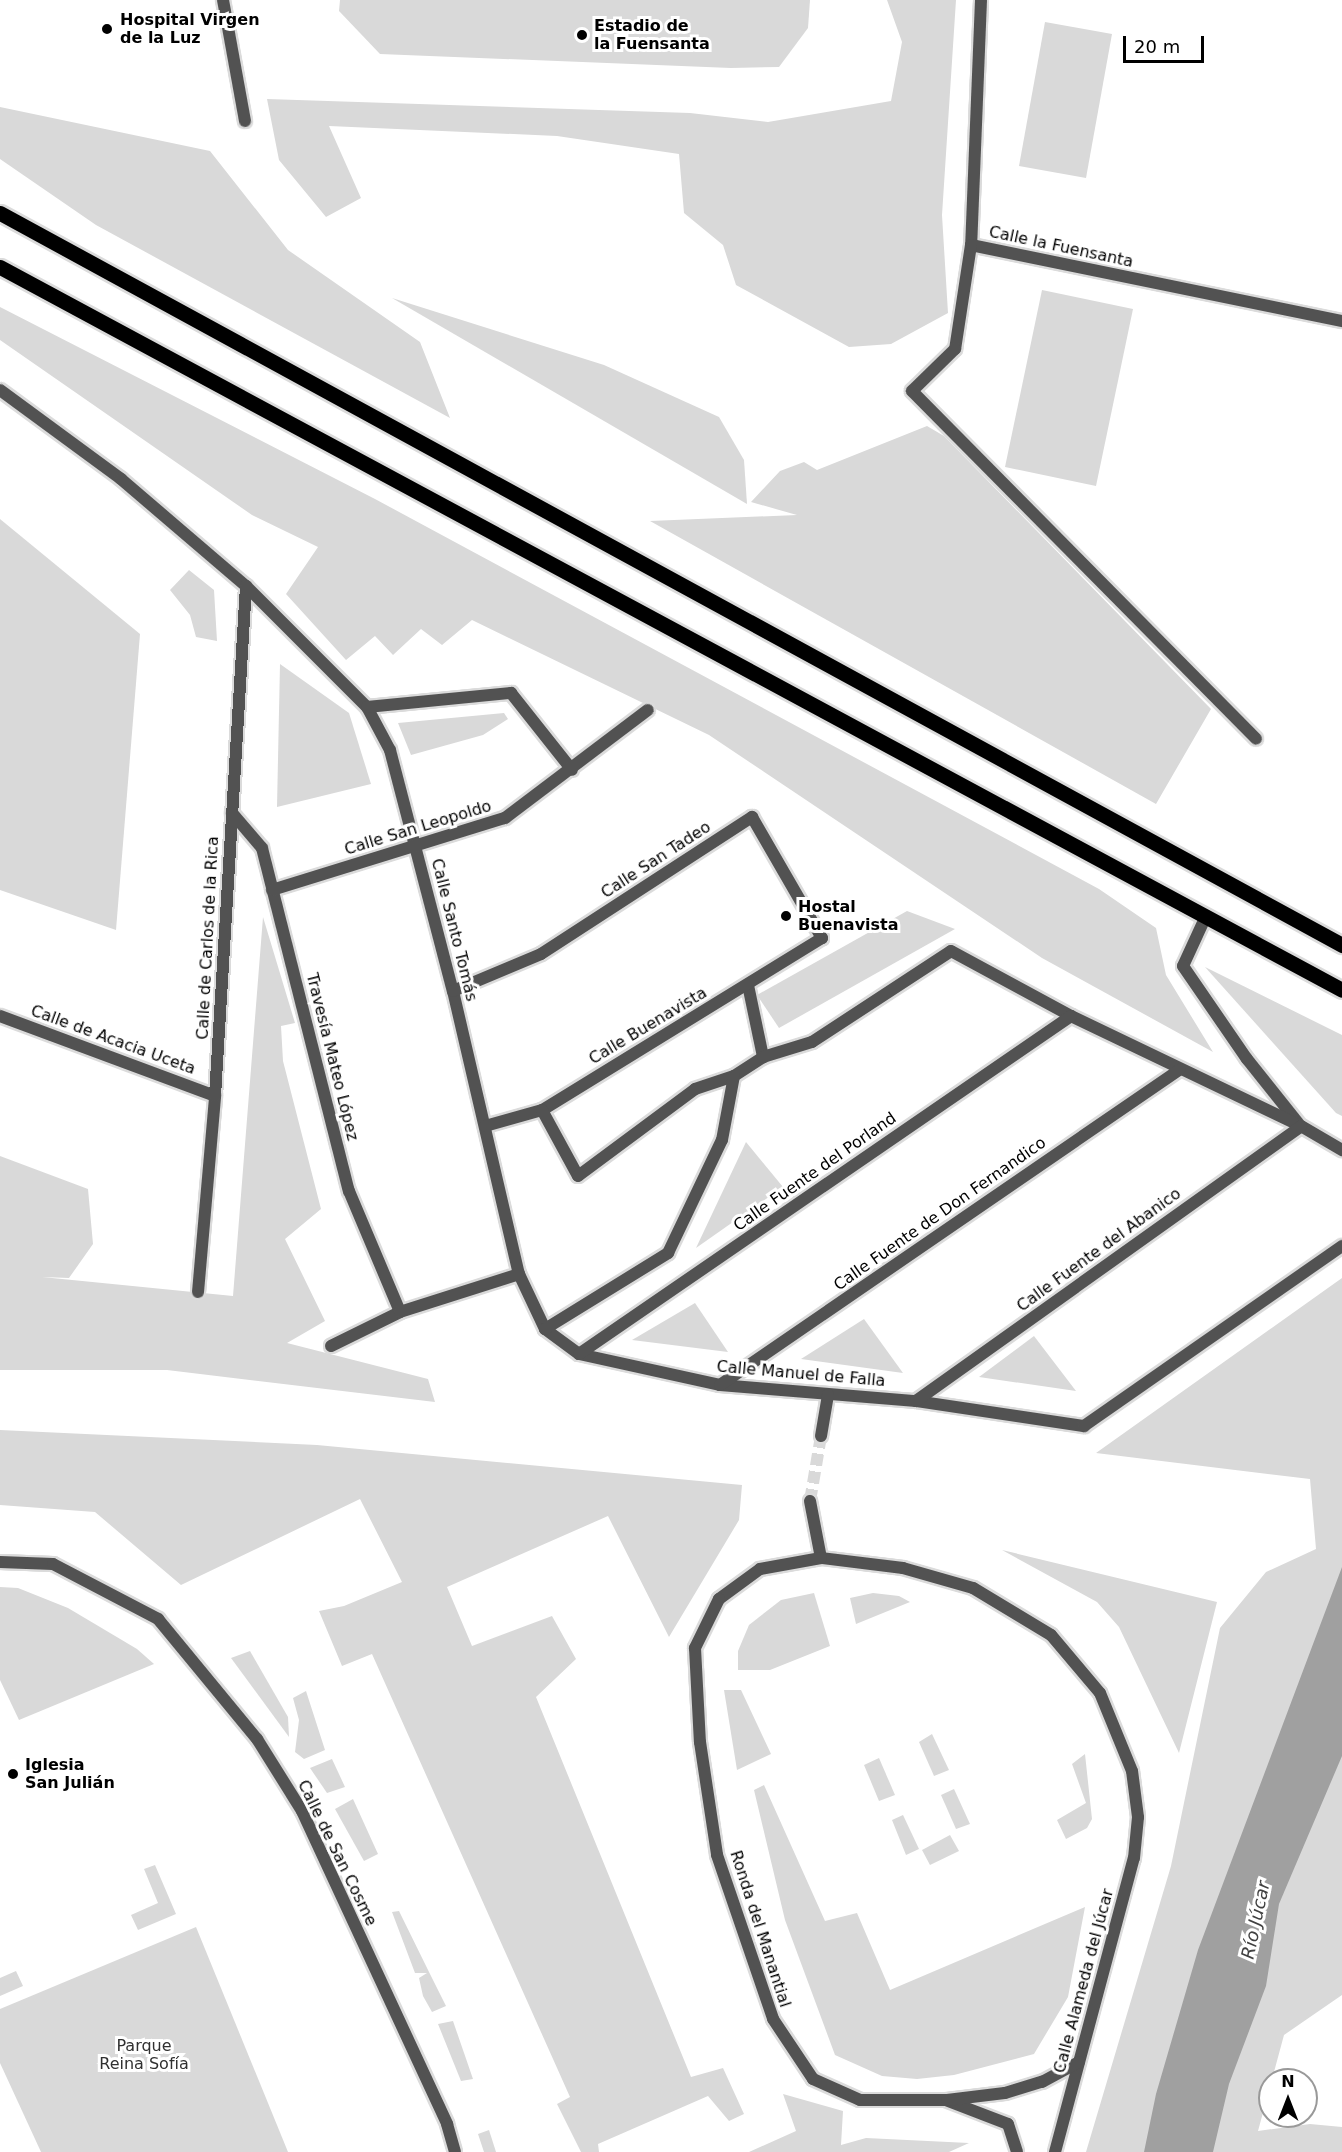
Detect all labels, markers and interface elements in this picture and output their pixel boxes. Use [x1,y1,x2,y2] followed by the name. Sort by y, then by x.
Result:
[120,10,260,48] place label: Hospital Virgen de la Luz
[594,16,710,54] place label: Estadio de la Fuensanta
[98,20,116,38] marker: Hospital Virgen de la Luz
[1126,24,1207,62] scale bar
[575,28,589,42] marker: Estadio de la Fuensanta
[1134,36,1180,57] text: 20 m
[987,222,1135,272] street label: Calle la Fuensanta
[342,797,494,859] street label: Calle San Leopoldo
[598,817,714,903] street label: Calle San Tadeo
[193,836,223,1040] street label: Calle de Carlos de la Rica
[427,857,481,1003] street label: Calle Santo Tomás
[798,897,899,935] place label: Hostal Buenavista
[779,909,793,923] marker: Hostal Buenavista
[302,971,362,1143] street label: Travesía Mateo López
[586,983,710,1069] street label: Calle Buenavista
[28,1001,198,1079] street label: Calle de Acacia Uceta
[730,1109,900,1235] street label: Calle Fuente del Porland
[830,1133,1050,1295] street label: Calle Fuente de Don Fernandico
[1013,1184,1185,1316] street label: Calle Fuente del Abanico
[716,1357,886,1391] street label: Calle Manuel de Falla
[25,1755,115,1793] place label: Iglesia San Julián
[6,1767,20,1781] marker: Iglesia San Julián
[293,1777,381,1929] street label: Calle de San Cosme
[726,1848,794,2010] street label: Ronda del Manantial
[1237,1879,1275,1961] water label: Río Júcar
[1050,1887,1118,2075] street label: Calle Alameda del Júcar
[99,2036,189,2074] park label: Parque Reina Sofía
[1258,2068,1318,2128] north arrow
[1281,2072,1295,2091] text: N

